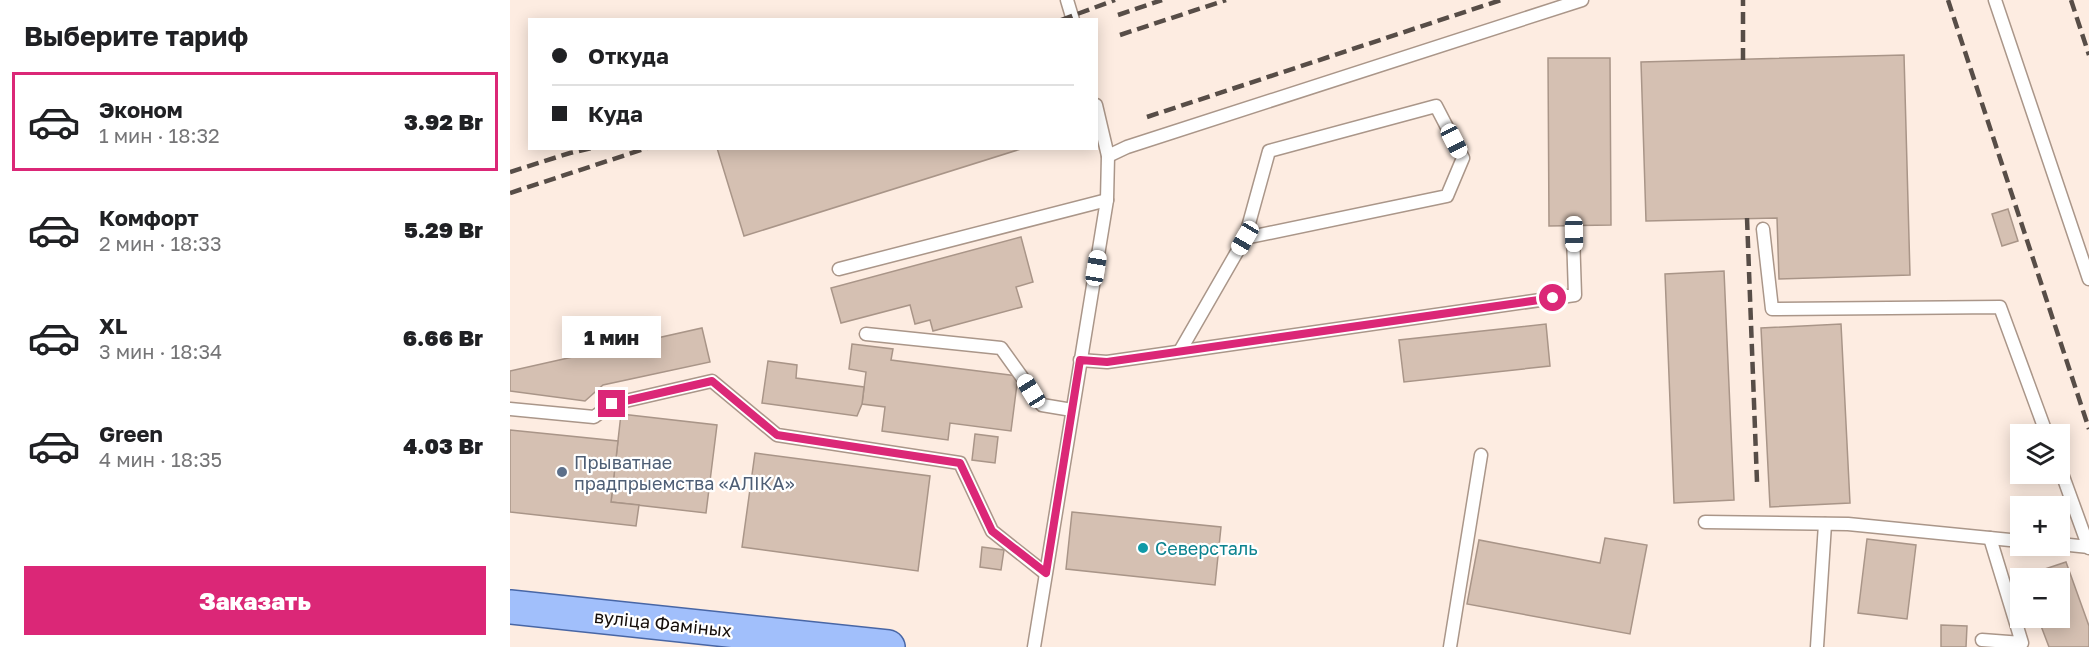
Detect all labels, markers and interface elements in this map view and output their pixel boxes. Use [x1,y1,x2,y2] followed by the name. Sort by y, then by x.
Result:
[24,20,248,52] text: Выберите тариф
[588,42,669,69] text: Откуда
[27,95,81,149] icon: car
[99,96,183,123] text: Эконом
[588,100,643,127] text: Куда
[404,108,483,135] text: 3.92 Br
[1438,121,1470,161] car
[99,123,220,147] text: 1 мин · 18:32
[27,203,81,257] icon: car
[99,204,199,231] text: Комфорт
[404,216,483,243] text: 5.29 Br
[1565,216,1583,252] car
[1228,218,1262,258] car
[99,231,222,255] text: 2 мин · 18:33
[1084,249,1108,287] car
[1539,284,1566,311] route start
[27,311,81,365] icon: car
[99,312,127,339] text: XL
[562,317,662,359] callout: 1 мин
[403,324,483,351] text: 6.66 Br
[584,325,639,349] text: 1 мин
[99,339,222,363] text: 3 мин · 18:34
[1014,371,1048,411] car
[598,390,625,417] route end
[27,419,81,473] icon: car
[99,420,163,447] text: Green
[2010,424,2070,628] map controls
[2010,424,2070,484] button: layers
[403,432,483,459] text: 4.03 Br
[99,447,222,471] text: 4 мин · 18:35
[574,451,795,494] place label: Прыватнае прадпрыемства «АЛІКА»
[555,465,569,479] marker: Прыватнае прадпрыемства «АЛІКА»
[2010,496,2070,556] button: +
[1155,537,1258,559] place label: Северсталь
[1136,541,1150,555] marker: Северсталь
[24,566,486,635] button: Заказать
[2010,568,2070,628] button: −
[593,605,733,641] street label: вуліца Фаміных

